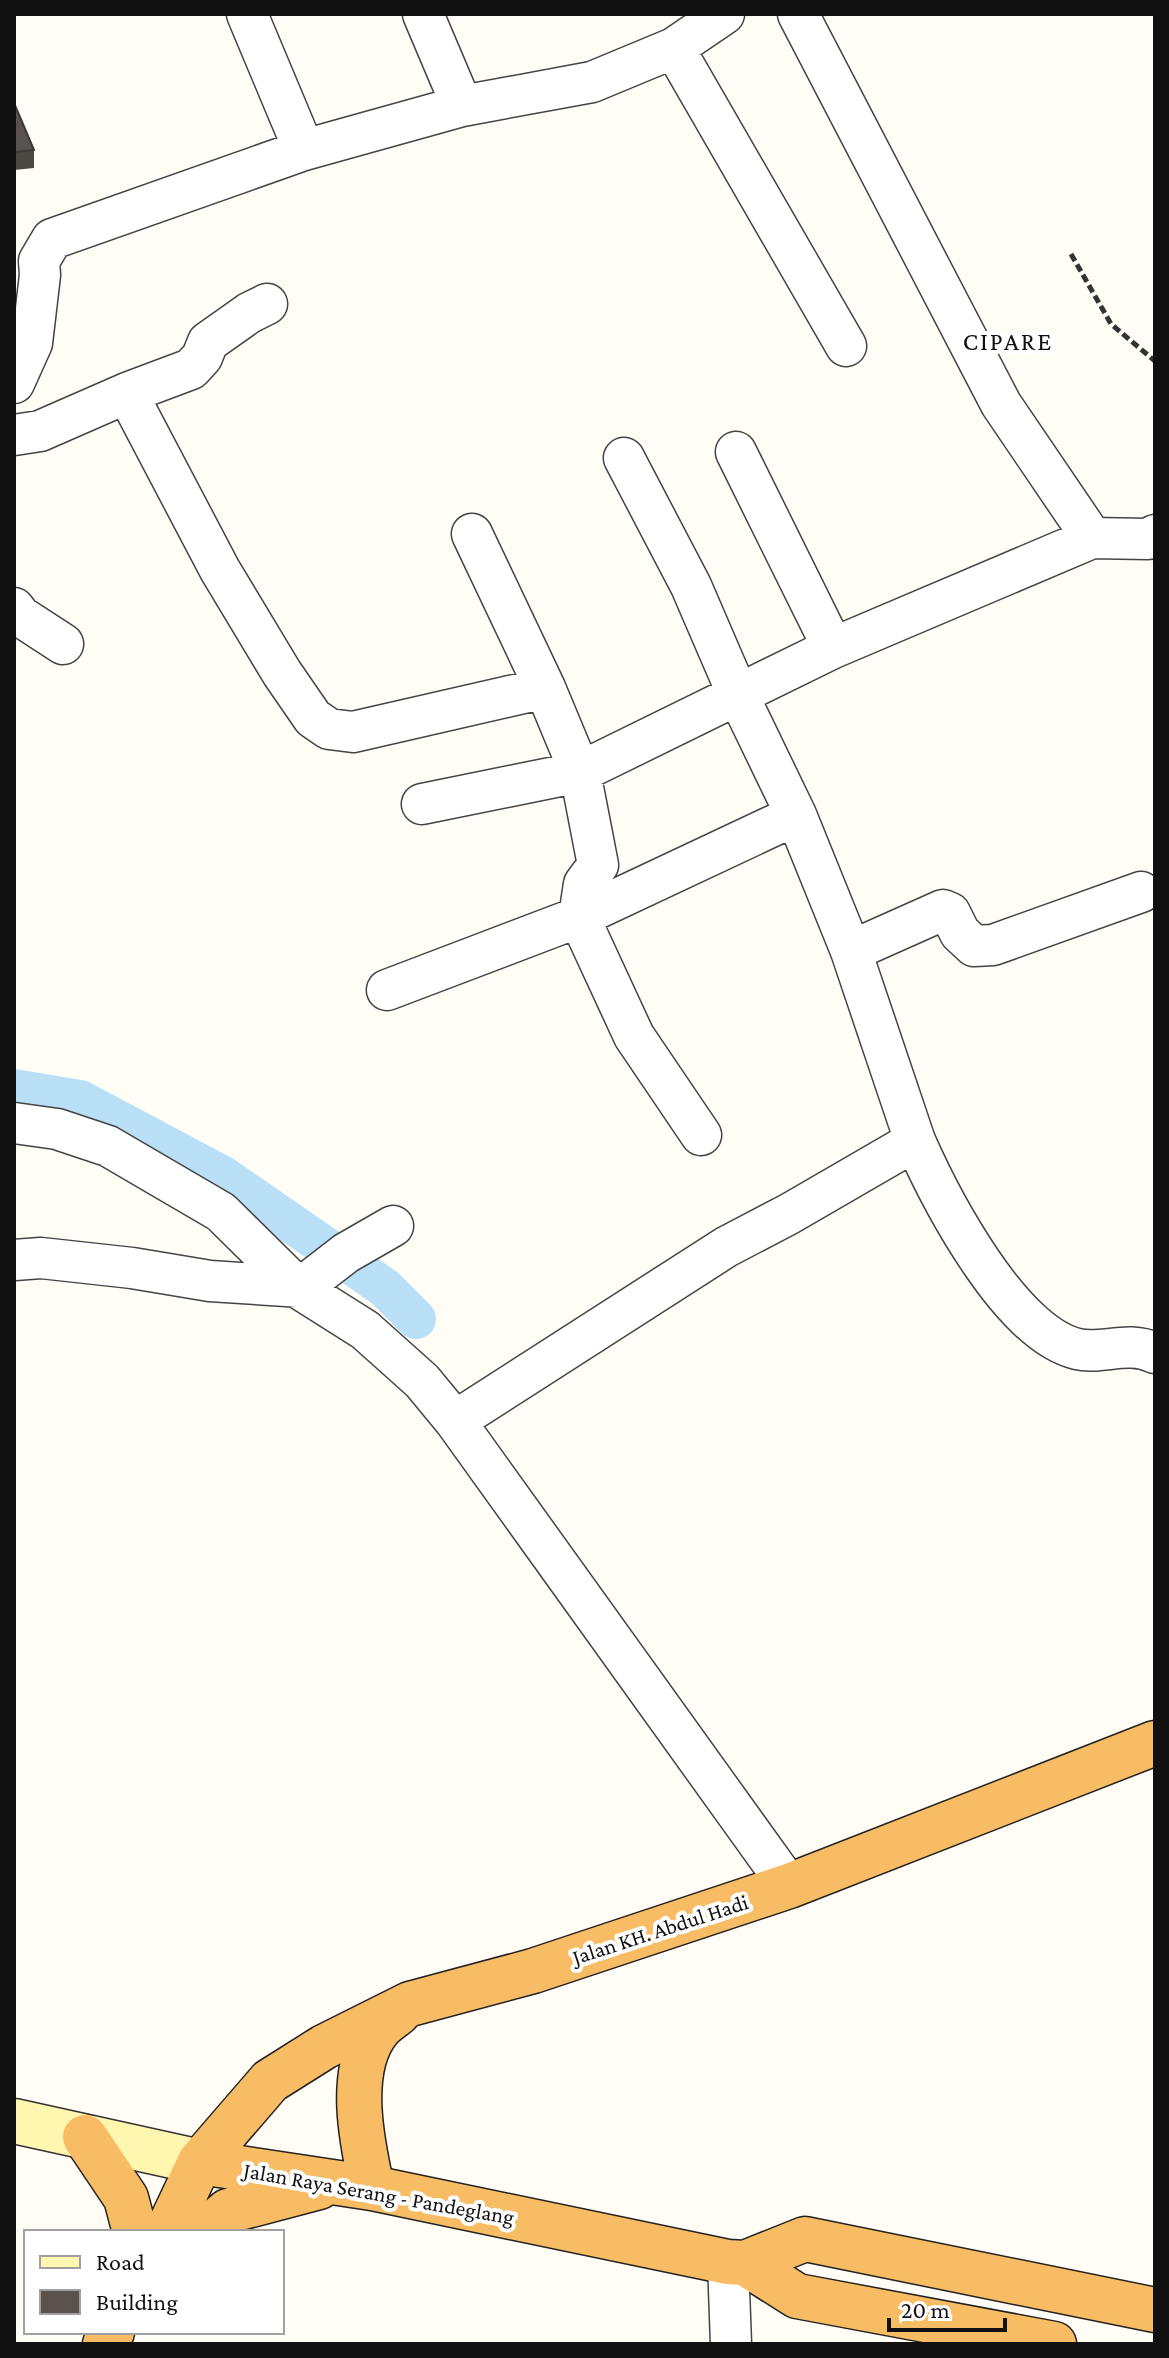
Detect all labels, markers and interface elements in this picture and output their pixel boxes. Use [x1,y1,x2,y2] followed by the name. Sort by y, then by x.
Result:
[963,327,1053,356] district label: CIPARE
[567,1889,752,1970] street label: Jalan KH. Abdul Hadi
[240,2157,516,2230] street label: Jalan Raya Serang - Pandeglang
[24,2230,284,2334] legend
[96,2248,145,2275] text: Road
[889,2282,1005,2332] scale bar
[96,2288,178,2315] text: Building
[901,2296,950,2323] text: 20 m

